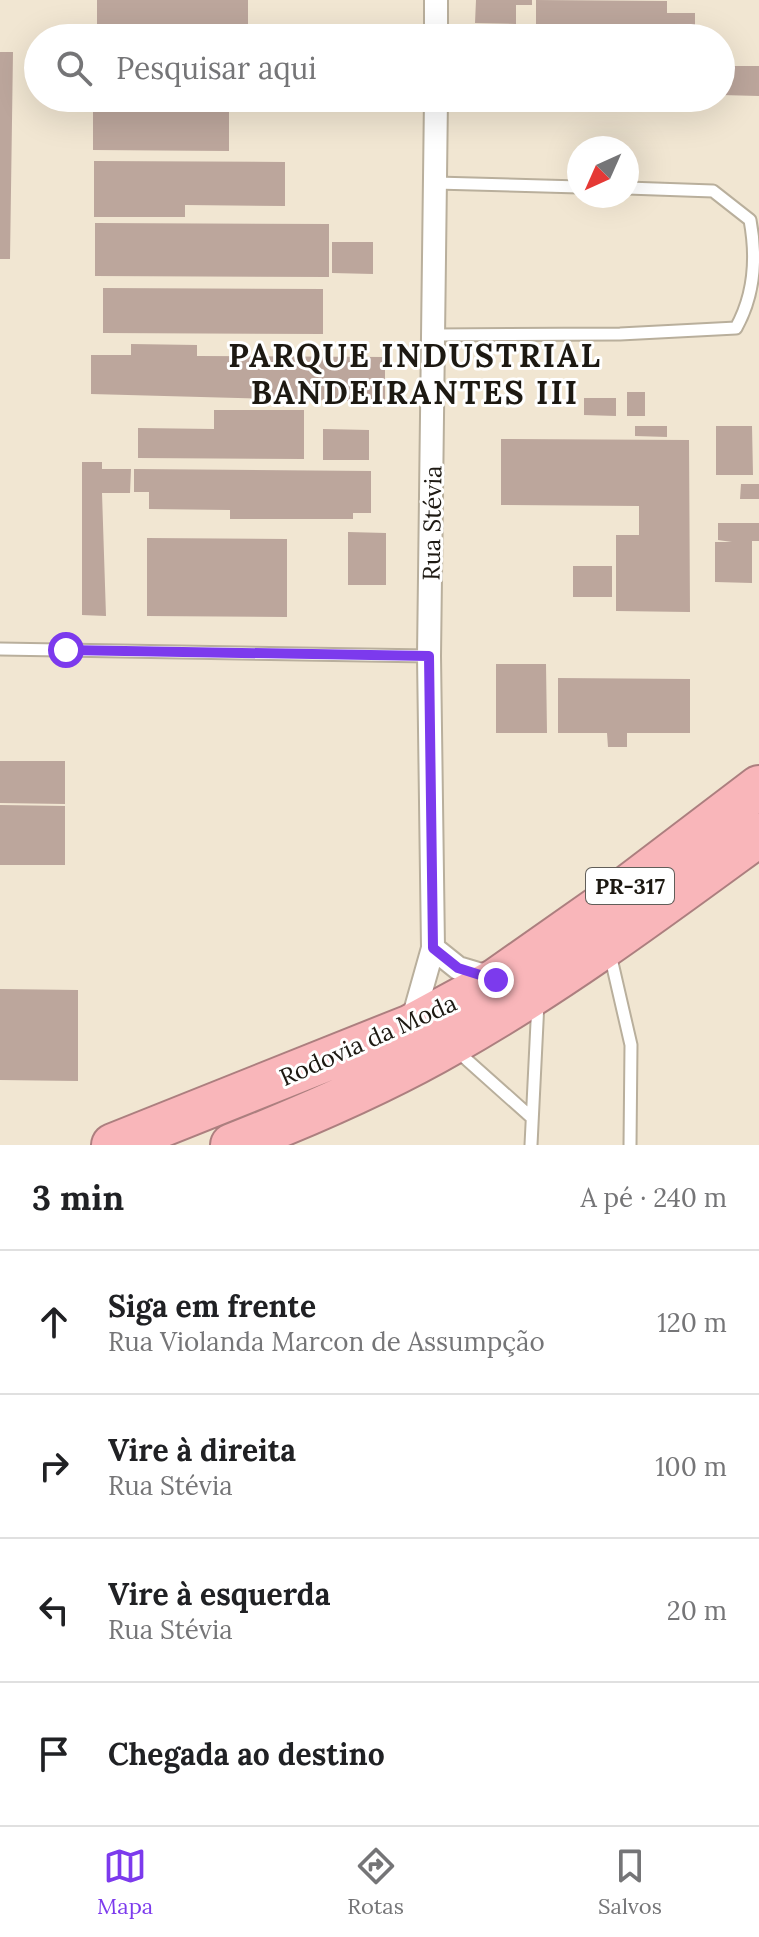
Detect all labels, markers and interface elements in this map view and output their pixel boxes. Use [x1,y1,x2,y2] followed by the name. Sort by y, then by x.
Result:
[24,24,735,112] search box
[52,46,96,90] icon: search
[116,49,317,87] text: Pesquisar aqui
[567,136,639,208] north arrow
[228,335,602,413] district label: PARQUE INDUSTRIAL BANDEIRANTES III
[415,465,449,581] street label: Rua Stévia
[48,632,84,668] route start
[586,868,674,904] road number: PR-317
[478,962,514,998] route end
[275,987,461,1093] street label: Rodovia da Moda
[32,1176,124,1219] text: 3 min
[580,1181,727,1214] text: A pé · 240 m
[108,1287,316,1325] text: Siga em frente
[32,1300,76,1344] icon: ahead
[657,1306,727,1339] text: 120 m
[108,1325,545,1358] text: Rua Violanda Marcon de Assumpção
[108,1431,296,1469] text: Vire à direita
[32,1444,76,1488] icon: right
[655,1450,727,1483] text: 100 m
[108,1469,233,1502] text: Rua Stévia
[108,1575,330,1613] text: Vire à esquerda
[32,1588,76,1632] icon: left
[667,1594,727,1627] text: 20 m
[108,1613,233,1646] text: Rua Stévia
[32,1732,76,1776] icon: arrive
[108,1735,385,1773] text: Chegada ao destino
[97,1844,153,1920] tab: Mapa
[347,1844,404,1920] tab: Rotas
[598,1844,662,1920] tab: Salvos

